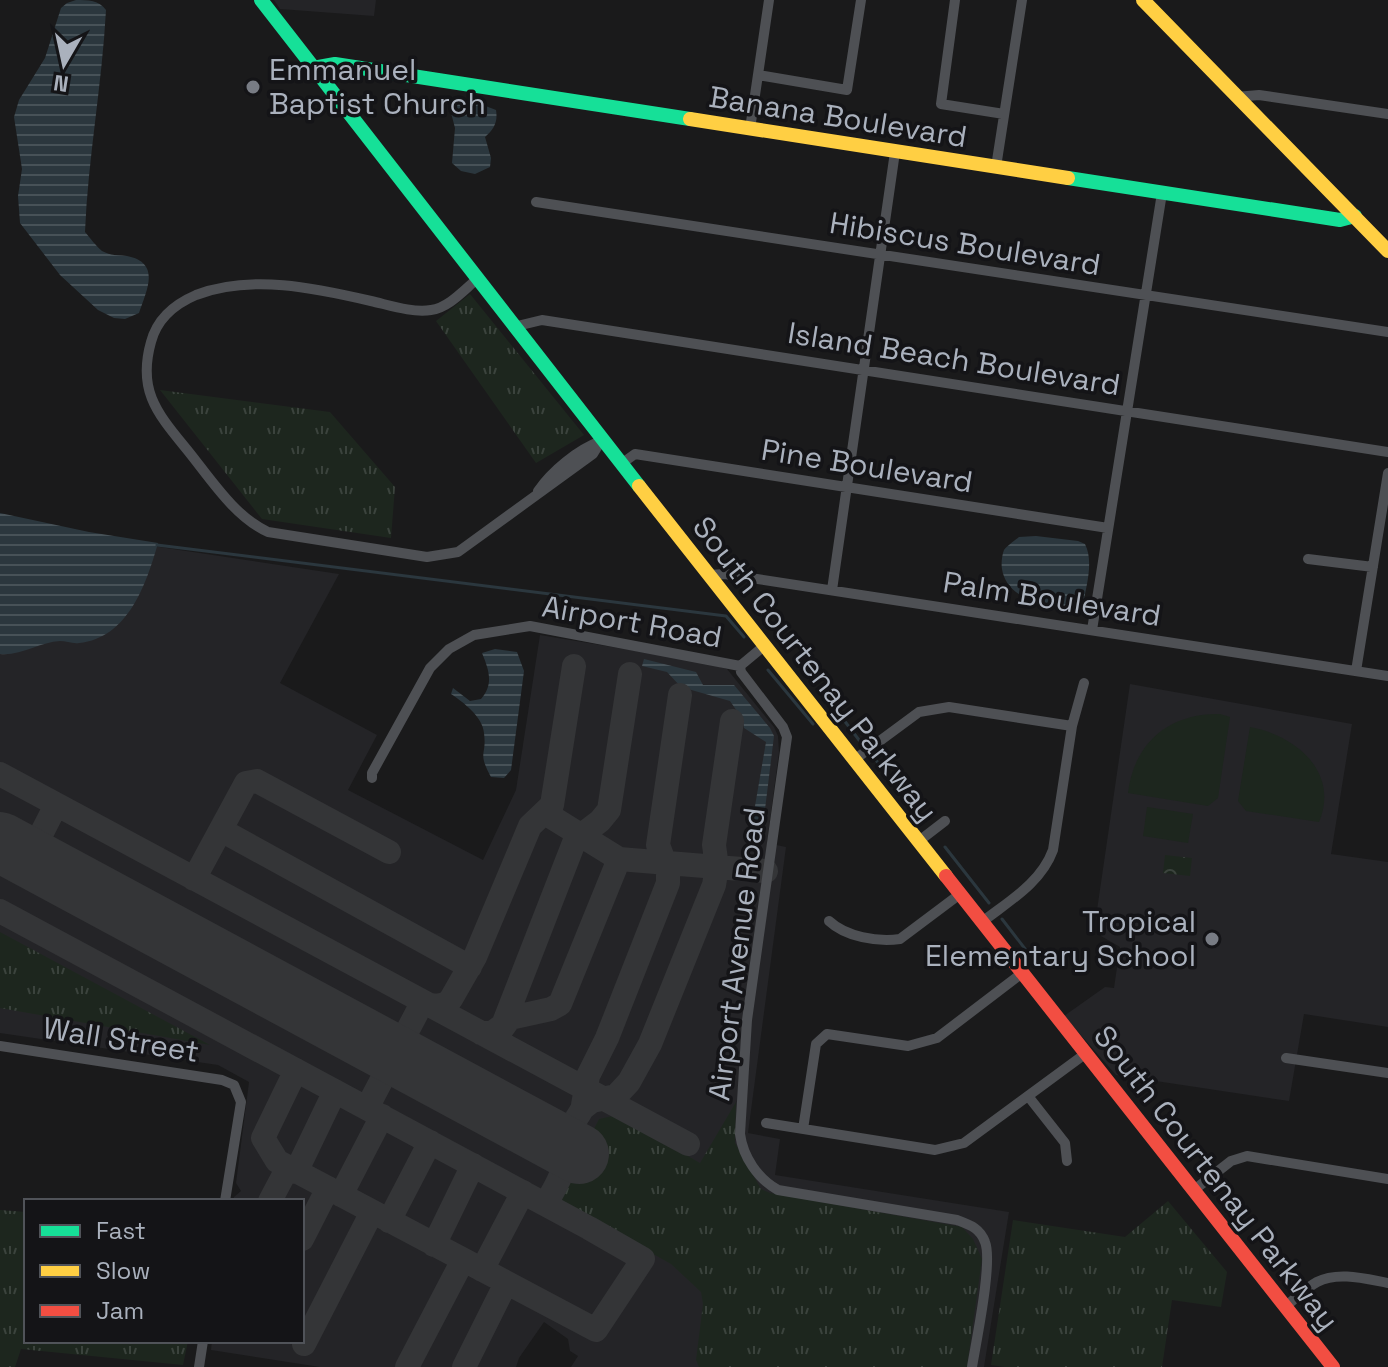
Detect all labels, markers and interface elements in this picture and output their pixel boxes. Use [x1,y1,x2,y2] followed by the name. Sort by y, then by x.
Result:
[24,24,104,104] north arrow
[269,50,486,123] place label: Emmanuel Baptist Church
[51,69,70,99] text: N
[706,77,970,156] street label: Banana Boulevard
[244,78,262,96] marker: Emmanuel Baptist Church
[827,203,1103,284] street label: Hibiscus Boulevard
[785,313,1123,404] street label: Island Beach Boulevard
[759,430,976,501] street label: Pine Boulevard
[684,508,947,829] street label: South Courtenay Parkway
[940,562,1164,635] street label: Palm Boulevard
[539,587,725,657] street label: Airport Road
[699,805,774,1103] street label: Airport Avenue Road
[925,902,1196,975] place label: Tropical Elementary School
[1203,930,1221,948] marker: Tropical Elementary School
[40,1008,202,1071] street label: Wall Street
[1085,1017,1348,1338] street label: South Courtenay Parkway
[24,1199,304,1343] legend
[96,1215,146,1246] text: Fast
[96,1255,150,1286] text: Slow
[96,1295,144,1326] text: Jam

